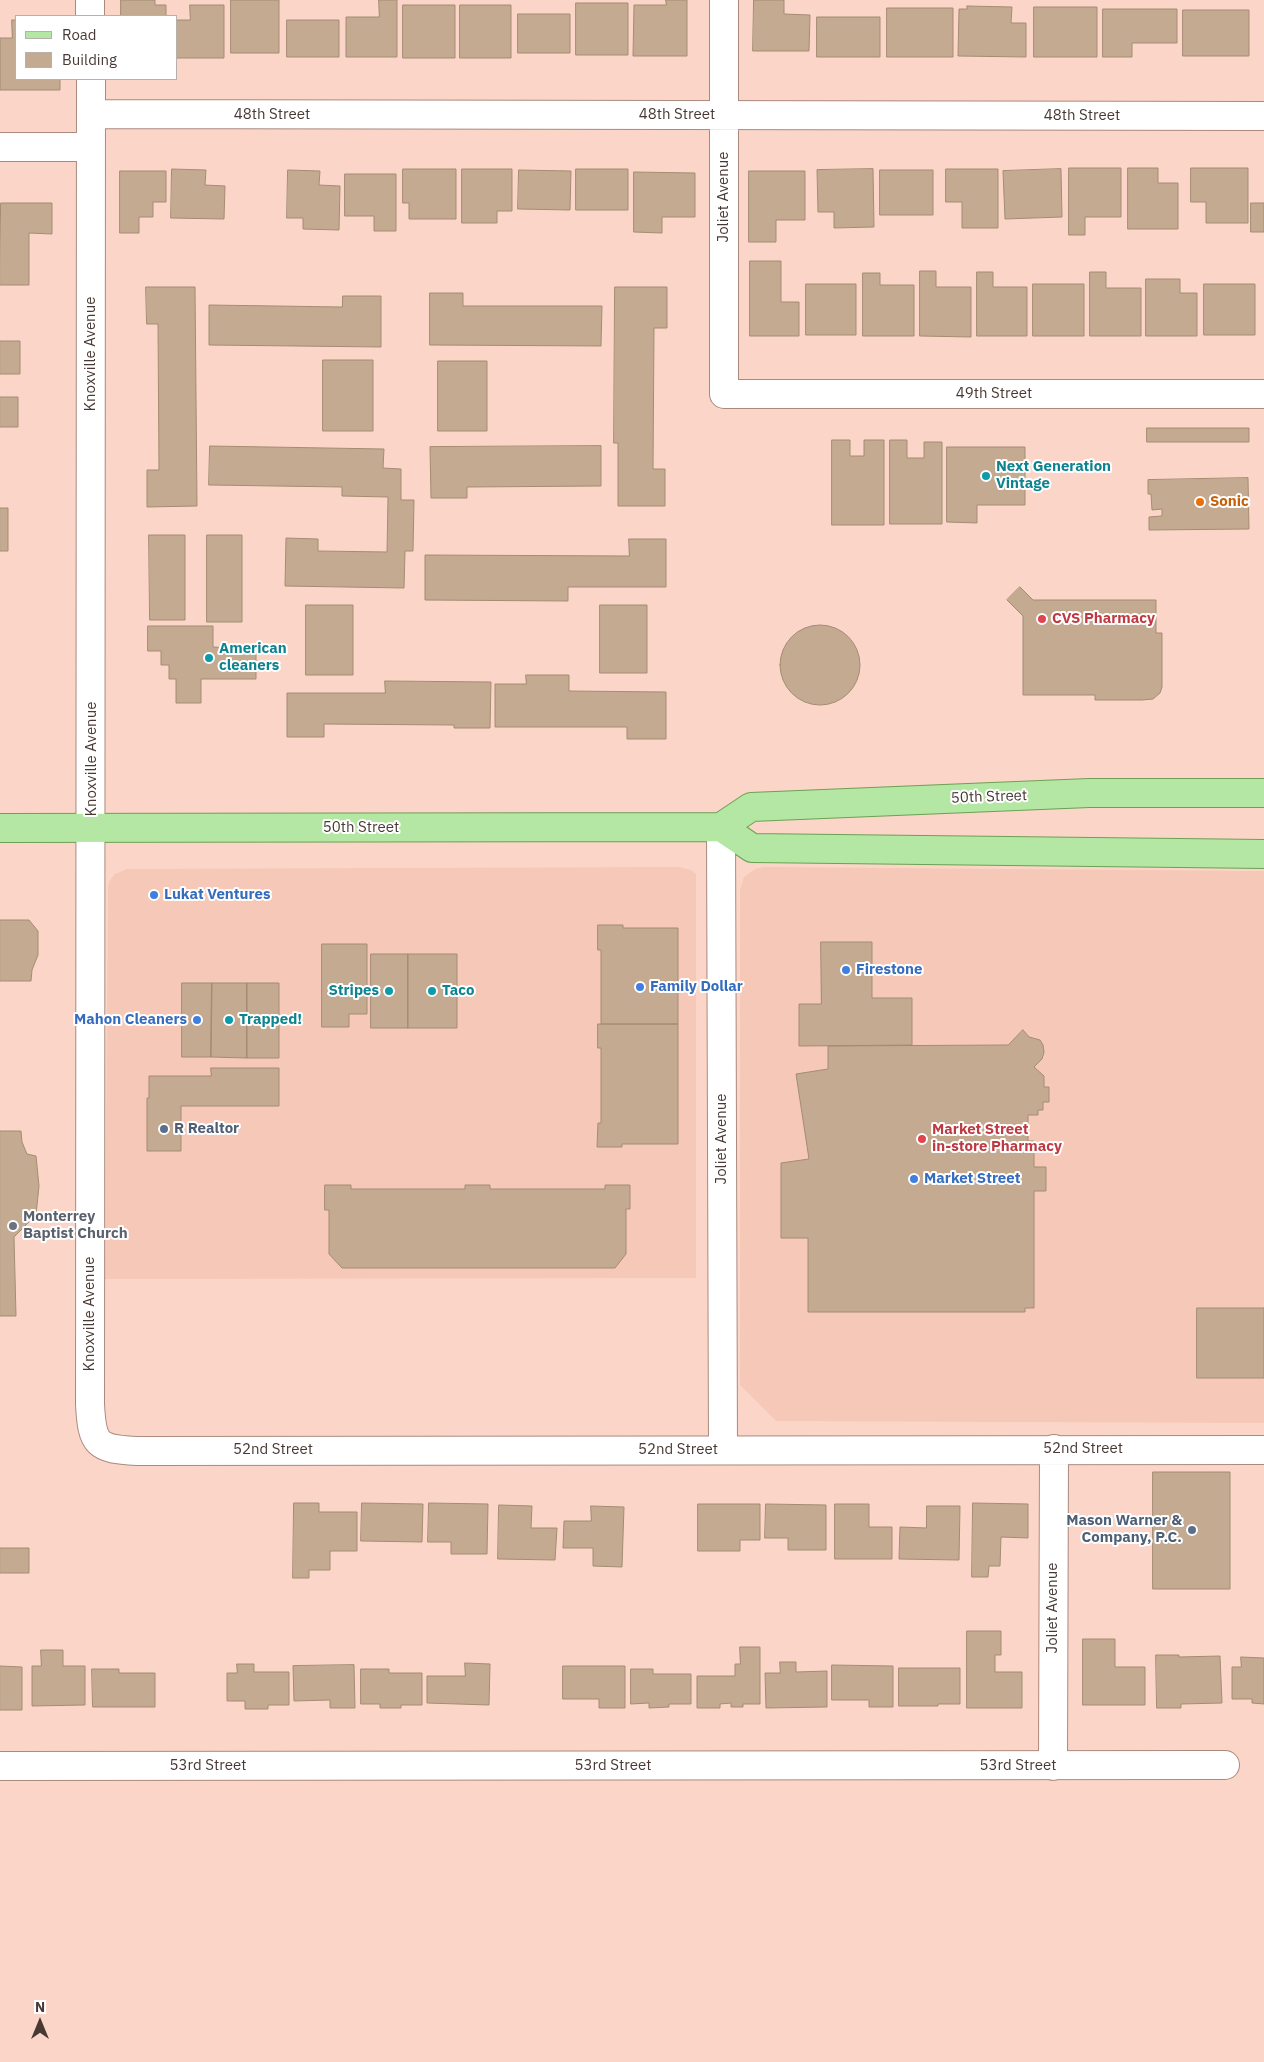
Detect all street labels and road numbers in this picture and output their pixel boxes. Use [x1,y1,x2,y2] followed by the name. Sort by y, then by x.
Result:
[234,106,310,124] street label: 48th Street
[639,106,715,124] street label: 48th Street
[1044,107,1120,125] street label: 48th Street
[715,151,733,243] street label: Joliet Avenue
[82,297,100,411] street label: Knoxville Avenue
[956,385,1032,403] street label: 49th Street
[83,702,101,816] street label: Knoxville Avenue
[950,787,1028,807] street label: 50th Street
[323,819,399,837] street label: 50th Street
[713,1093,731,1185] street label: Joliet Avenue
[81,1257,99,1371] street label: Knoxville Avenue
[1043,1440,1123,1458] street label: 52nd Street
[233,1441,313,1459] street label: 52nd Street
[638,1441,718,1459] street label: 52nd Street
[1044,1562,1062,1654] street label: Joliet Avenue
[170,1757,246,1775] street label: 53rd Street
[575,1757,651,1775] street label: 53rd Street
[980,1757,1056,1775] street label: 53rd Street

